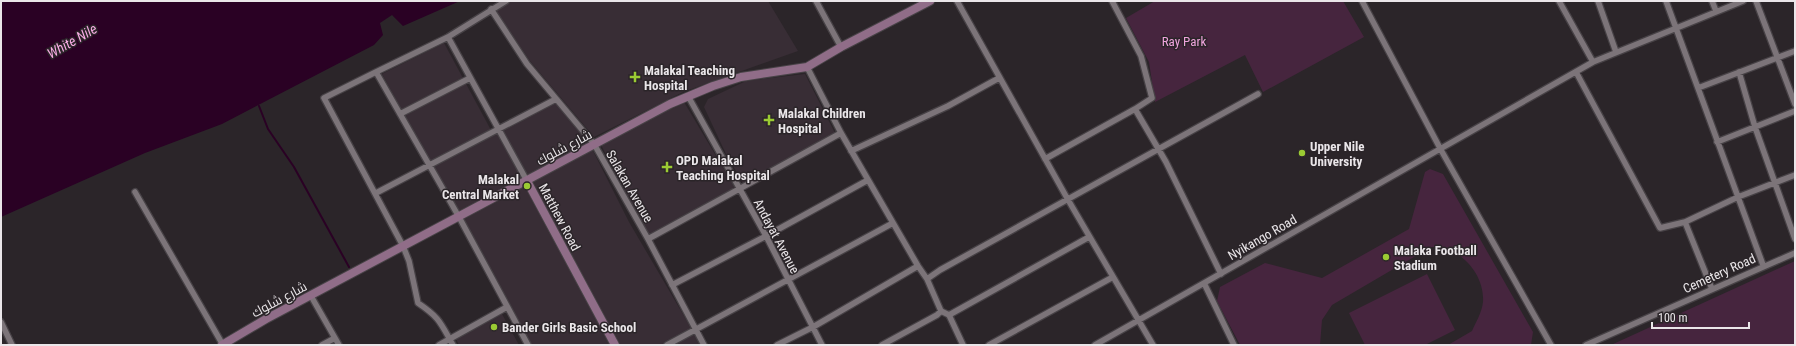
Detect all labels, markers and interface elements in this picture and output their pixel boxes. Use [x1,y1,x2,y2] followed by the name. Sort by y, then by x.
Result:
[44,20,100,62] water label: White Nile
[1162,34,1206,49] park label: Ray Park
[644,63,735,93] place label: Malakal Teaching Hospital
[629,71,641,83] marker: Malakal Teaching Hospital
[778,106,866,136] place label: Malakal Children Hospital
[763,114,775,126] marker: Malakal Children Hospital
[534,127,595,169] street label: شارع شلوك
[1310,139,1365,169] place label: Upper Nile University
[603,147,656,225] street label: Salakan Avenue
[1297,148,1307,158] marker: Upper Nile University
[676,153,770,183] place label: OPD Malakal Teaching Hospital
[661,161,673,173] marker: OPD Malakal Teaching Hospital
[442,172,519,202] place label: Malakal Central Market
[522,181,532,191] marker: Malakal Central Market
[536,181,583,253] street label: Matthew Road
[751,196,802,276] street label: Andayat Avenue
[1225,212,1299,263] street label: Nyikango Road
[1394,243,1477,273] place label: Malaka Football Stadium
[1681,251,1758,296] street label: Cemetery Road
[1381,252,1391,262] marker: Malaka Football Stadium
[249,279,310,321] street label: شارع شلوك
[1652,304,1749,330] scale bar
[1658,311,1688,325] text: 100 m
[502,320,636,335] place label: Bander Girls Basic School
[489,322,499,332] marker: Bander Girls Basic School

